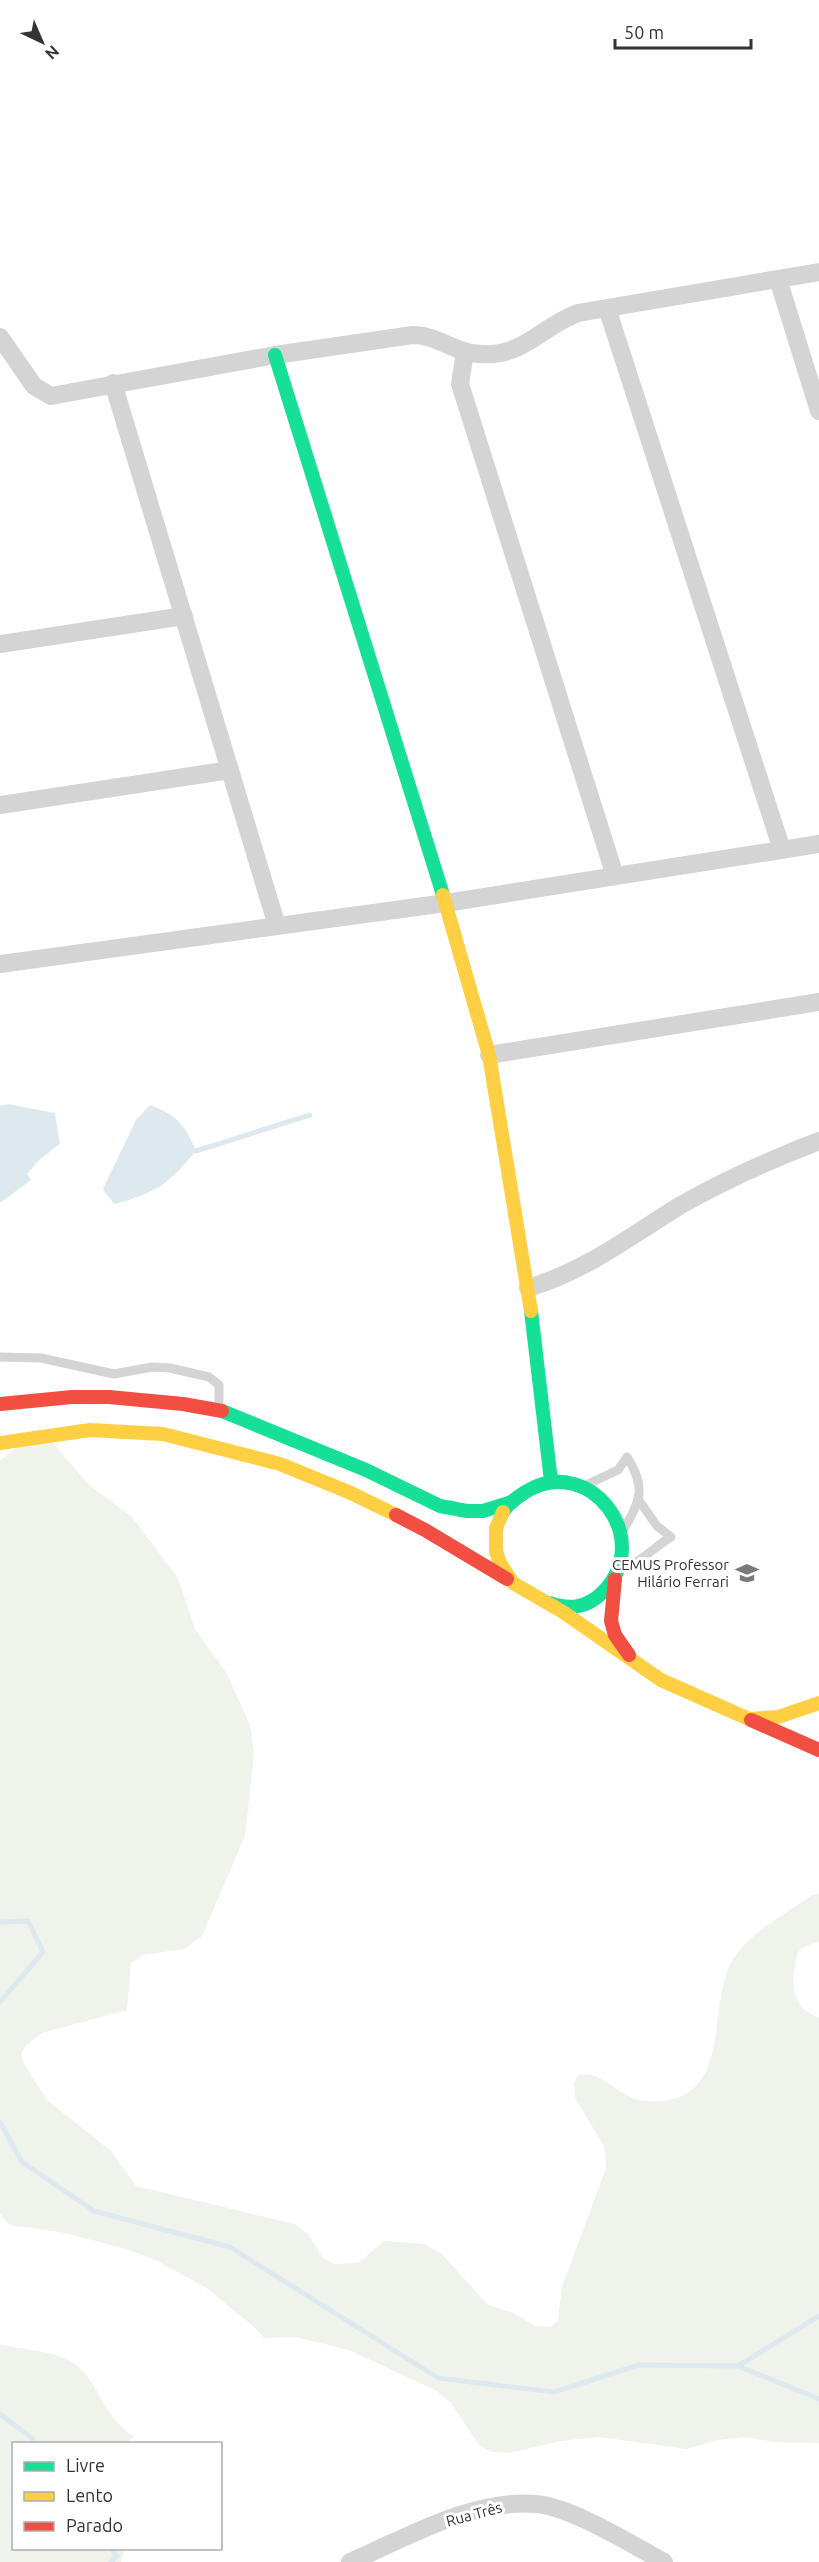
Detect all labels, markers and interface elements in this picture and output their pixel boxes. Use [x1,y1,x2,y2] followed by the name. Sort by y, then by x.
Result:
[12,12,72,72] north arrow
[615,12,752,50] scale bar
[624,22,664,42] text: 50 m
[42,42,63,63] text: N
[612,1556,729,1590] place label: CEMUS Professor Hilário Ferrari
[734,1560,760,1586] school or university icon: CEMUS Professor Hilário Ferrari
[12,2442,222,2550] legend
[66,2455,105,2475] text: Livre
[66,2485,113,2505] text: Lento
[444,2498,504,2530] street label: Rua Três
[66,2515,123,2535] text: Parado

